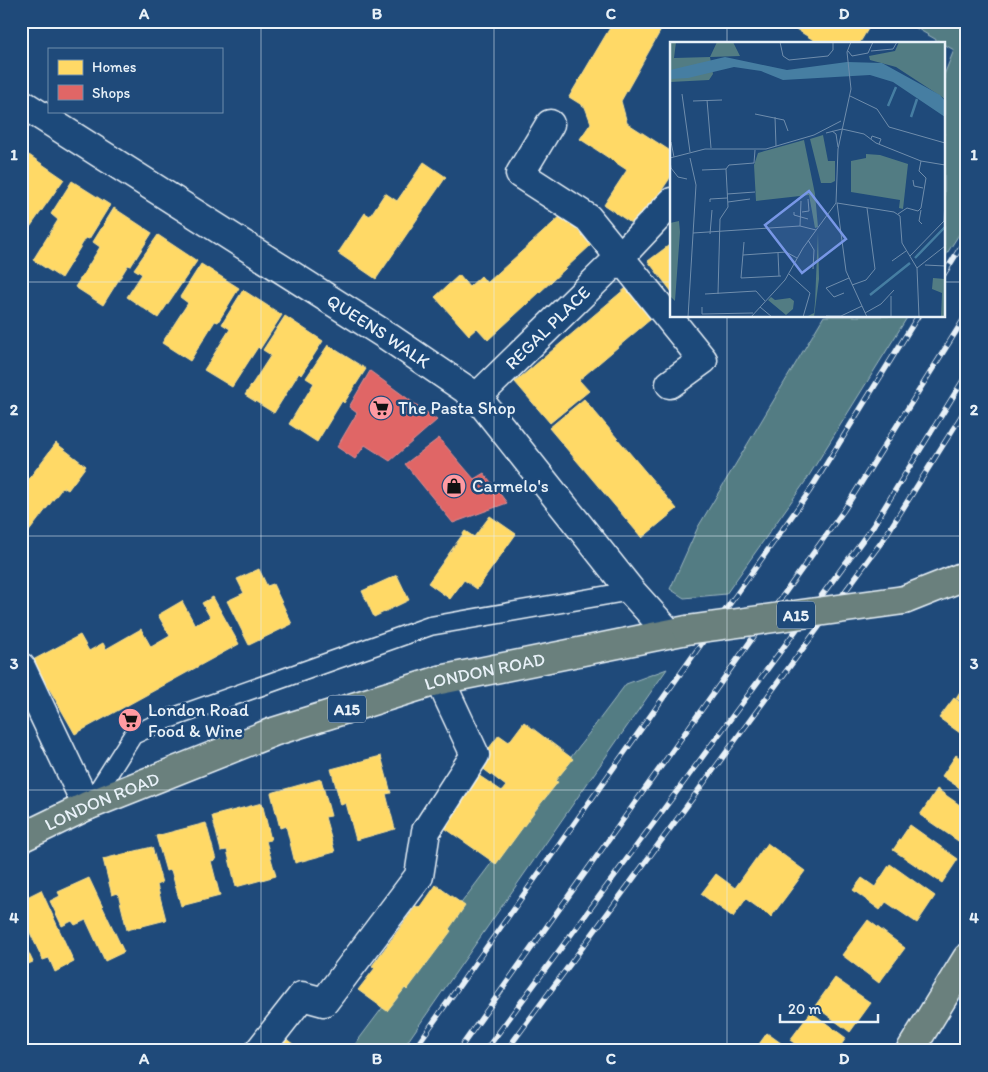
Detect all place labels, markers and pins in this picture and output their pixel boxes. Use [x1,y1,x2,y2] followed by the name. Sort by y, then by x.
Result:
[368,395,394,421] supermarket icon: The Pasta Shop
[398,397,516,419] place label: The Pasta Shop
[441,473,467,499] shop icon: Carmelo's
[472,475,549,497] place label: Carmelo's
[148,699,249,742] place label: London Road Food & Wine
[117,707,143,733] supermarket icon: London Road Food & Wine

